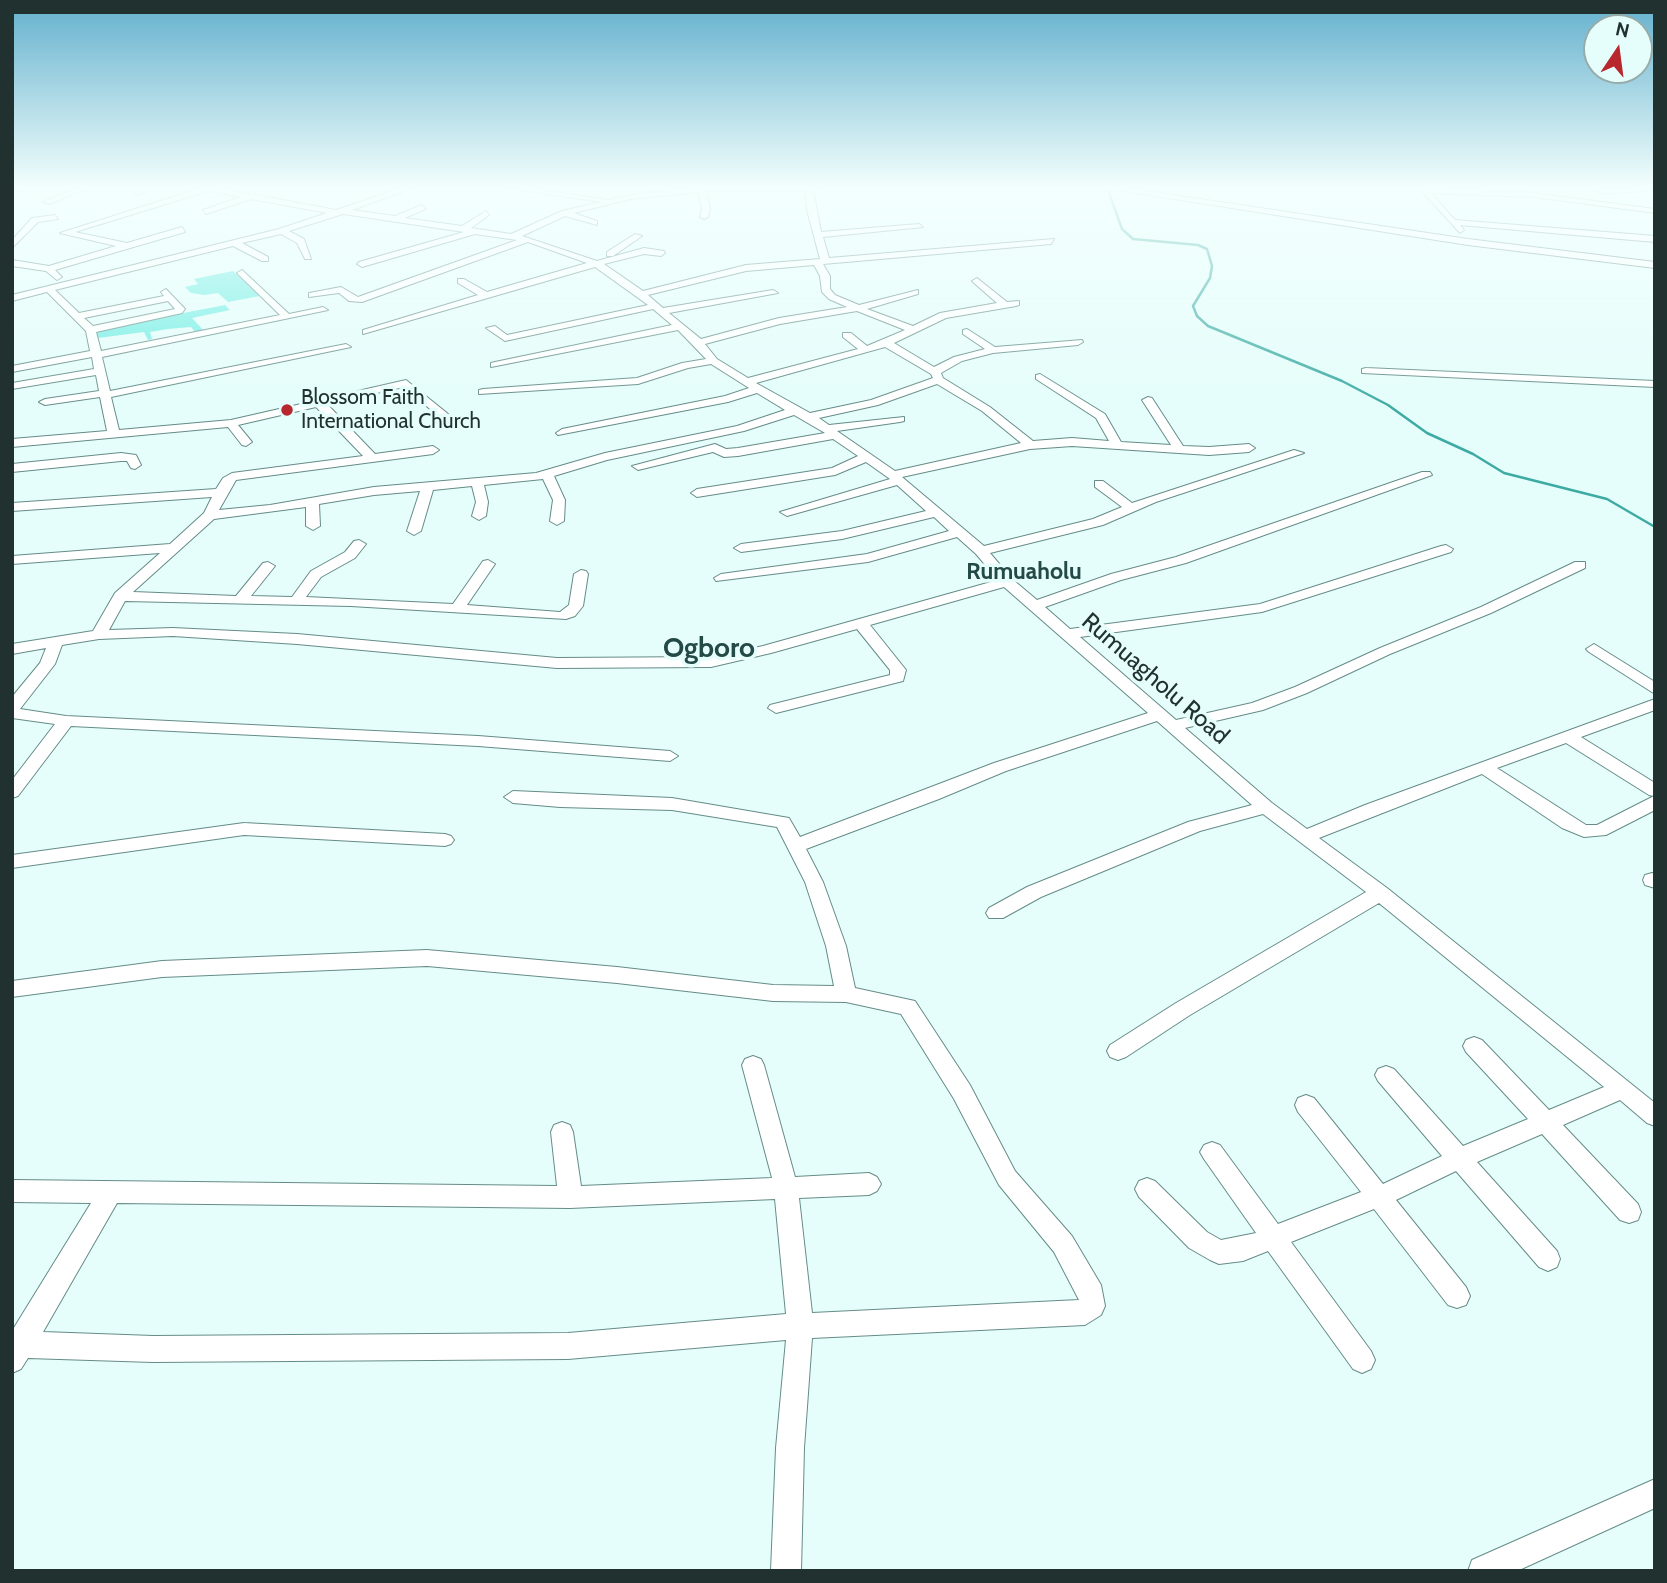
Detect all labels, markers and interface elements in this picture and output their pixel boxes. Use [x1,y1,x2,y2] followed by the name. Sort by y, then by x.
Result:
[1583,14,1653,84] north arrow
[1613,17,1632,43] text: N
[301,385,481,435] place label: Blossom Faith International Church
[279,402,295,418] marker: Blossom Faith International Church
[966,558,1082,586] district label: Rumuaholu
[1075,607,1235,751] street label: Rumuagholu Road
[663,632,755,666] district label: Ogboro

